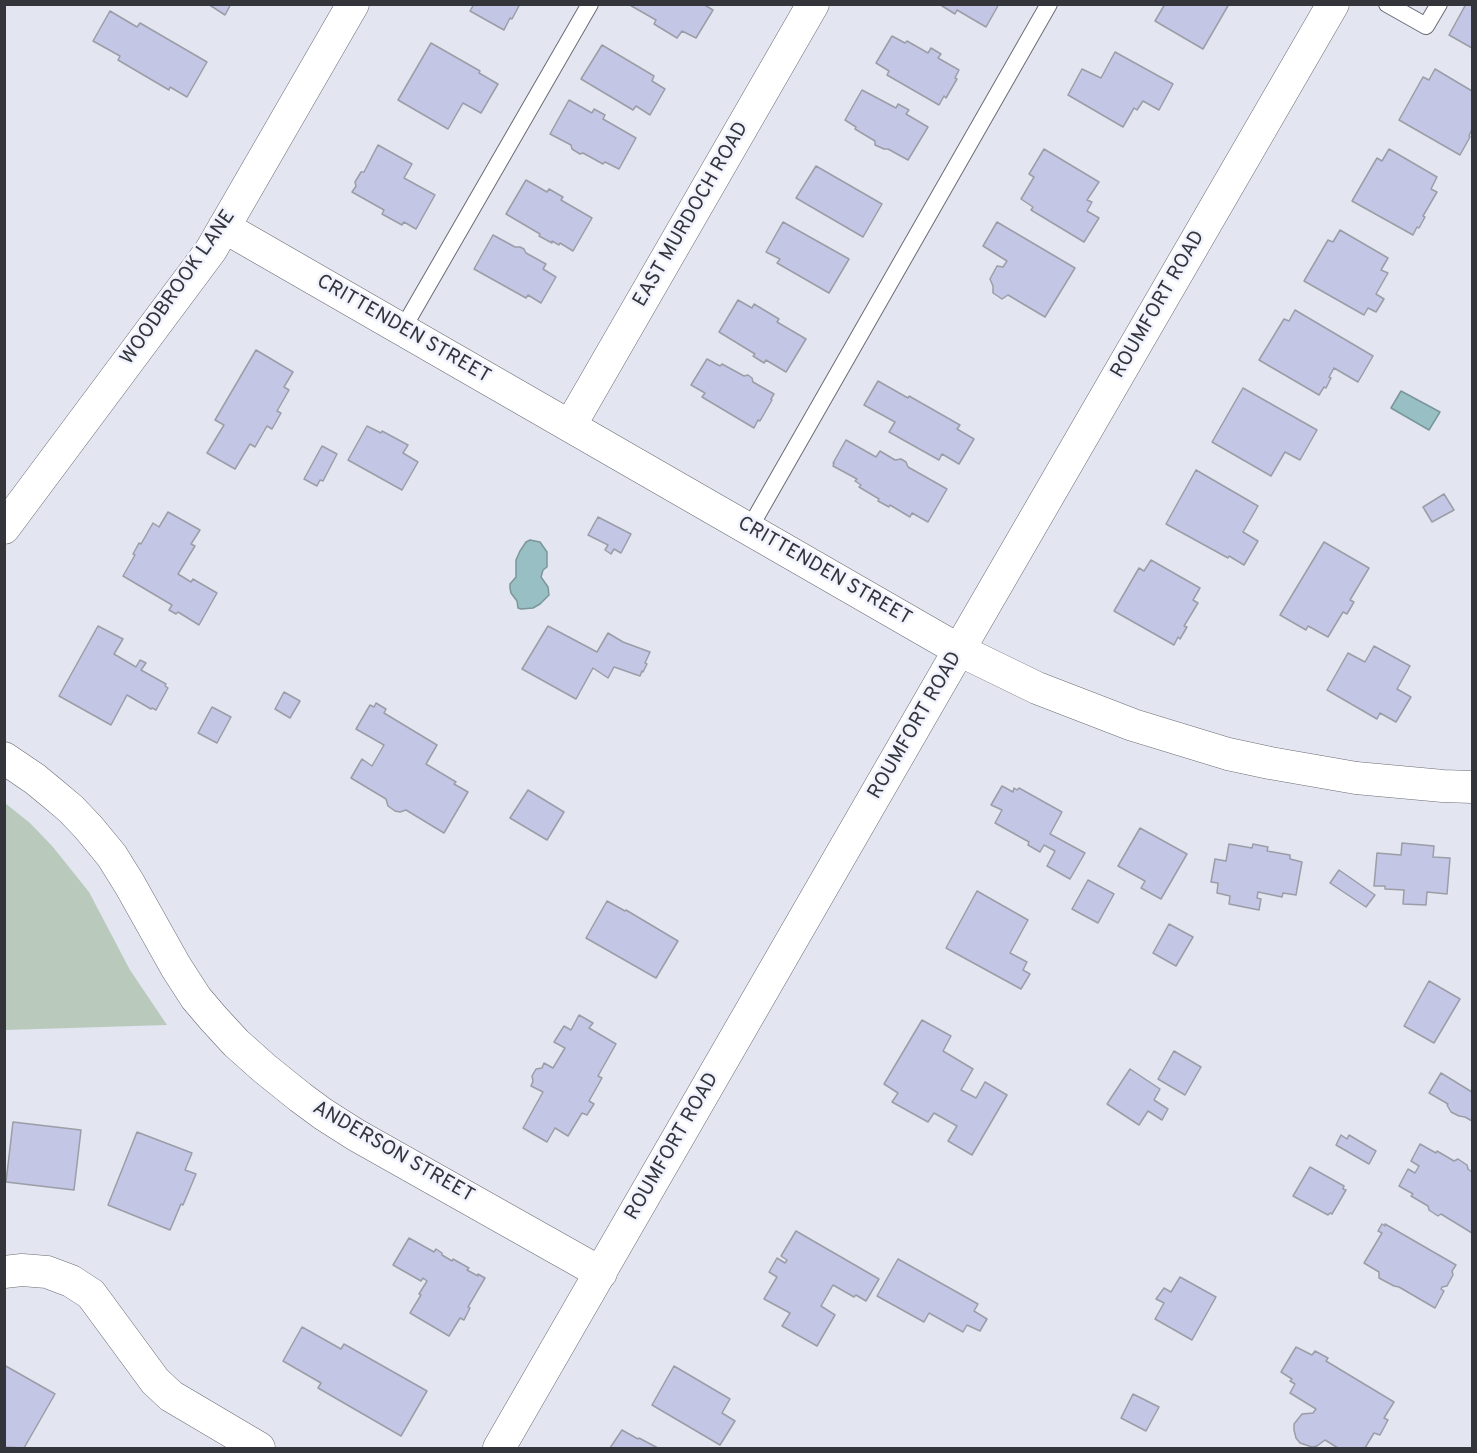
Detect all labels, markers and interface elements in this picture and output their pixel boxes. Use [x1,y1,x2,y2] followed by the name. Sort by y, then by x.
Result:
[629,118,755,312] street label: EAST MURDOCH ROAD
[117,206,241,370] street label: WOODBROOK LANE
[1107,227,1211,383] street label: ROUMFORT ROAD
[312,270,494,390] street label: CRITTENDEN STREET
[733,512,915,632] street label: CRITTENDEN STREET
[864,648,968,804] street label: ROUMFORT ROAD
[621,1069,725,1225] street label: ROUMFORT ROAD
[308,1097,478,1209] street label: ANDERSON STREET

